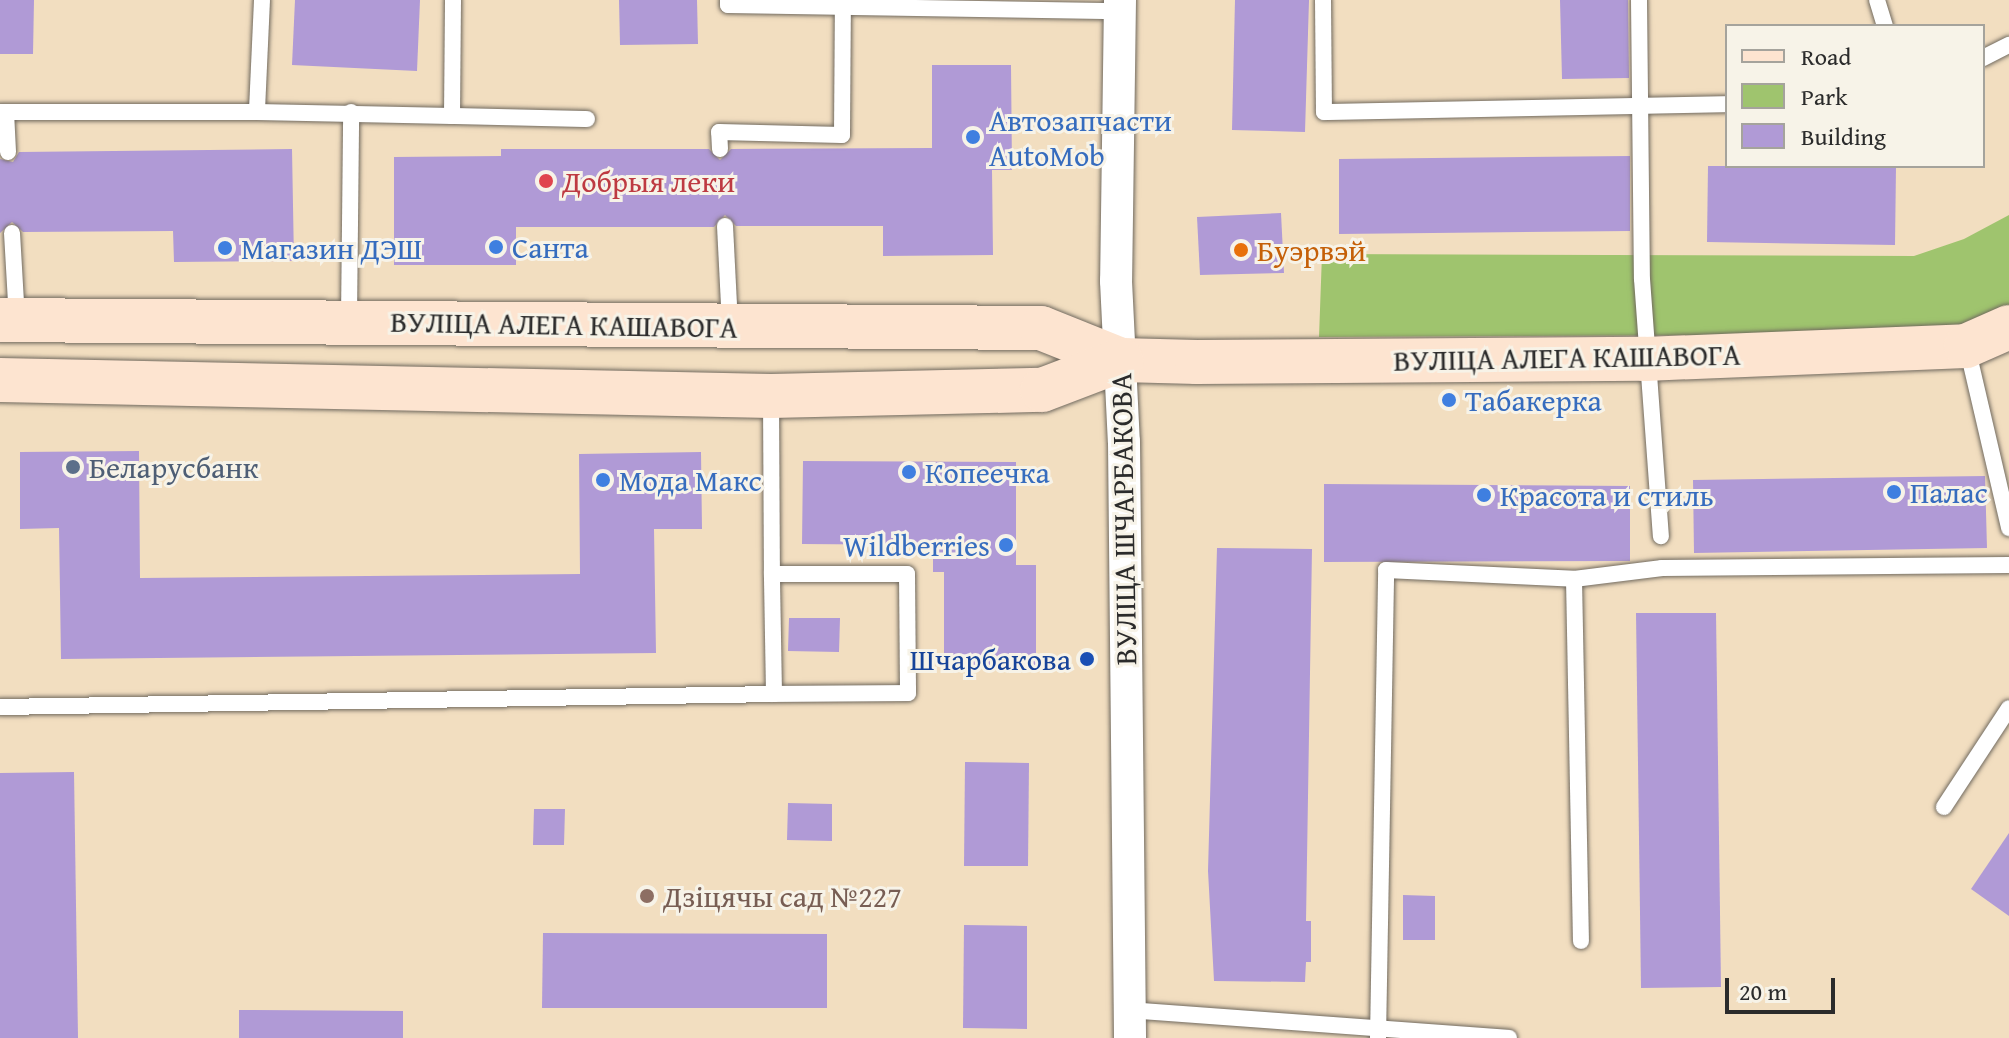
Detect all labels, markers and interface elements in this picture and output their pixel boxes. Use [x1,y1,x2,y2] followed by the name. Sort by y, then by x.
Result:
[1725,24,1985,168] legend
[1801,39,1851,74] text: Road
[1801,79,1847,114] text: Park
[989,102,1172,172] place label: Автозапчасти AutoMob
[1801,119,1886,154] text: Building
[964,128,982,146] marker: Автозапчасти AutoMob
[562,163,735,199] place label: Добрыя леки
[537,172,555,190] marker: Добрыя леки
[512,229,589,265] place label: Санта
[241,230,422,266] place label: Магазин ДЭШ
[1257,232,1366,268] place label: Буэрвэй
[487,238,505,256] marker: Санта
[216,239,234,257] marker: Магазин ДЭШ
[1232,241,1250,259] marker: Буэрвэй
[390,303,738,345] street label: ВУЛІЦА АЛЕГА КАШАВОГА
[1393,336,1741,378] street label: ВУЛІЦА АЛЕГА КАШАВОГА
[1102,372,1144,666] street label: ВУЛІЦА ШЧАРБАКОВА
[1465,382,1602,418] place label: Табакерка
[1440,391,1458,409] marker: Табакерка
[89,449,258,485] place label: Беларусбанк
[925,454,1050,490] place label: Копеечка
[64,458,82,476] marker: Беларусбанк
[619,462,762,498] place label: Мода Макс
[900,463,918,481] marker: Копеечка
[594,471,612,489] marker: Мода Макс
[1910,474,1988,510] place label: Палас
[1500,477,1714,513] place label: Красота и стиль
[1885,483,1903,501] marker: Палас
[1475,486,1493,504] marker: Красота и стиль
[843,527,990,563] place label: Wildberries
[997,536,1015,554] marker: Wildberries
[910,641,1071,677] place label: Шчарбакова
[1078,650,1096,668] marker: Шчарбакова
[663,878,902,914] place label: Дзіцячы сад №227
[638,887,656,905] marker: Дзіцячы сад №227
[1729,962,1839,1012] scale bar
[1739,974,1787,1009] text: 20 m

